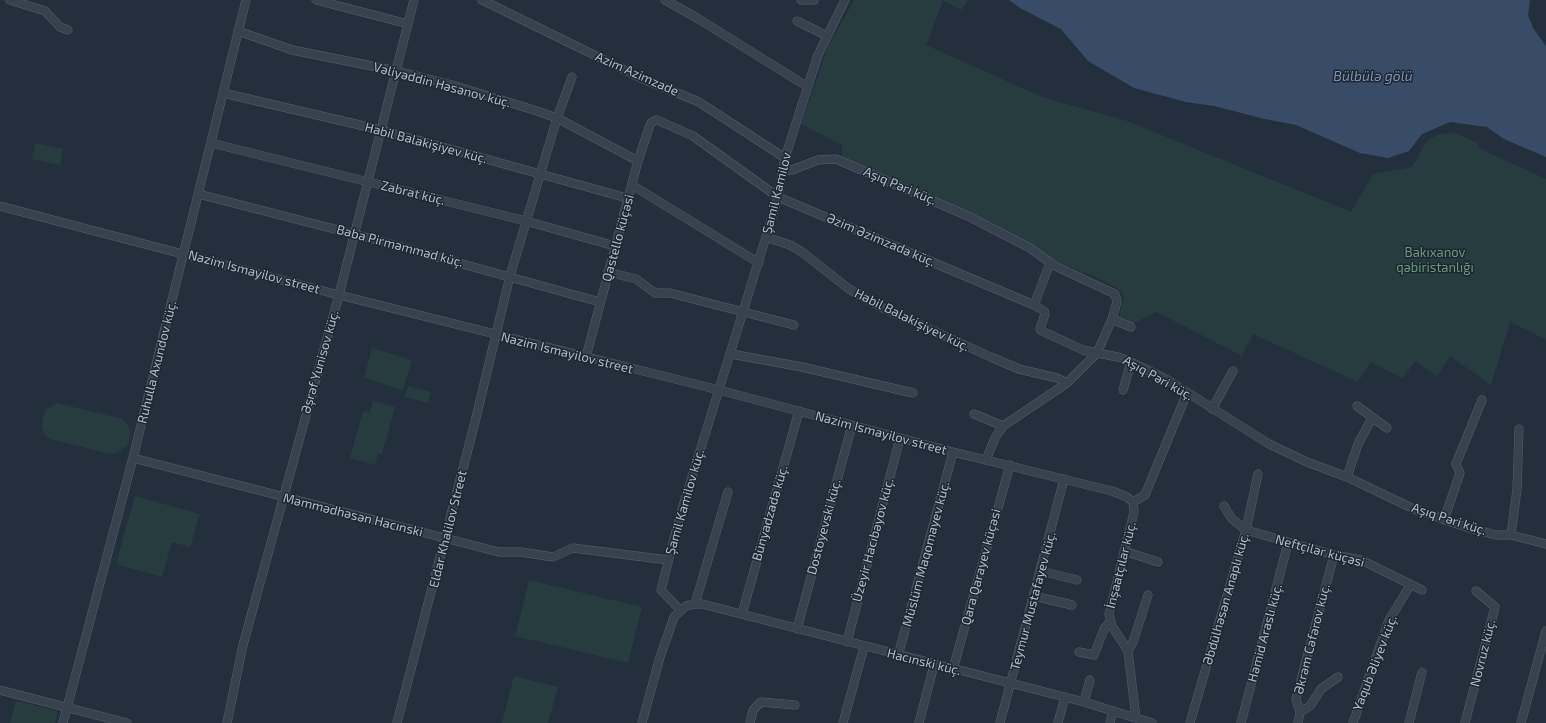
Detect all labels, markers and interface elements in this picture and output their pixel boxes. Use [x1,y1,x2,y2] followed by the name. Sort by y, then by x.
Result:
[593,49,681,99] street label: Azim Azimzade
[372,59,512,111] street label: Vəliyəddin Həsənov küç.
[1333,68,1413,84] water label: Bülbülə gölü
[363,119,489,167] street label: Habil Balakişiyev küç.
[759,151,795,235] street label: Şamil Kamilov
[861,164,939,208] street label: Aşıq Pəri küç.
[379,178,447,208] street label: Zabrat küç.
[599,193,637,283] street label: Qastello küçəsi
[824,210,938,270] street label: Əzim Əzimzadə küç.
[335,222,465,270] street label: Baba Pirməmməd küç.
[1396,245,1474,276] park label: Bakıxanov qəbiristanlığı
[187,247,321,297] street label: Nazim Ismayilov street
[852,285,972,355] street label: Habil Balakişiyev küç.
[134,299,180,425] street label: Ruhulla Axundov küç.
[298,309,342,415] street label: Əşrəf Yunisov küç.
[499,329,635,377] street label: Nazim Ismayilov street
[1120,352,1196,404] street label: Aşıq Pəri küç.
[814,408,948,458] street label: Nazim Ismayilov street
[662,447,708,557] street label: Şamil Kamilov küç.
[749,463,791,563] street label: Bünyadzadə küç.
[426,469,470,589] street label: Eldar Khalilov Street
[849,476,897,604] street label: Üzeyir Hacıbəyov küç.
[804,478,844,576] street label: Dostoyevski küç.
[899,480,953,628] street label: Müslüm Maqomayev küç.
[281,490,425,540] street label: Məmmədhəsən Hacınski
[1410,500,1488,538] street label: Aşıq Pəri küç.
[958,507,1004,627] street label: Qara Qarayev küçəsi
[1103,520,1139,610] street label: İnşaatçılar küç.
[1007,530,1059,672] street label: Teymur Mustafayev küç.
[1200,531,1252,667] street label: Əbdülhəsən Anaplı küç.
[1274,532,1366,570] street label: Neftçilər küçəsi
[1244,582,1286,684] street label: Həmid Araslı küç.
[1291,582,1333,696] street label: Əkrəm Cəfərov küç.
[1350,613,1400,713] street label: Yaqub Əliyev küç.
[1467,618,1499,688] street label: Novruz küç.
[885,645,963,679] street label: Hacınski küç.

